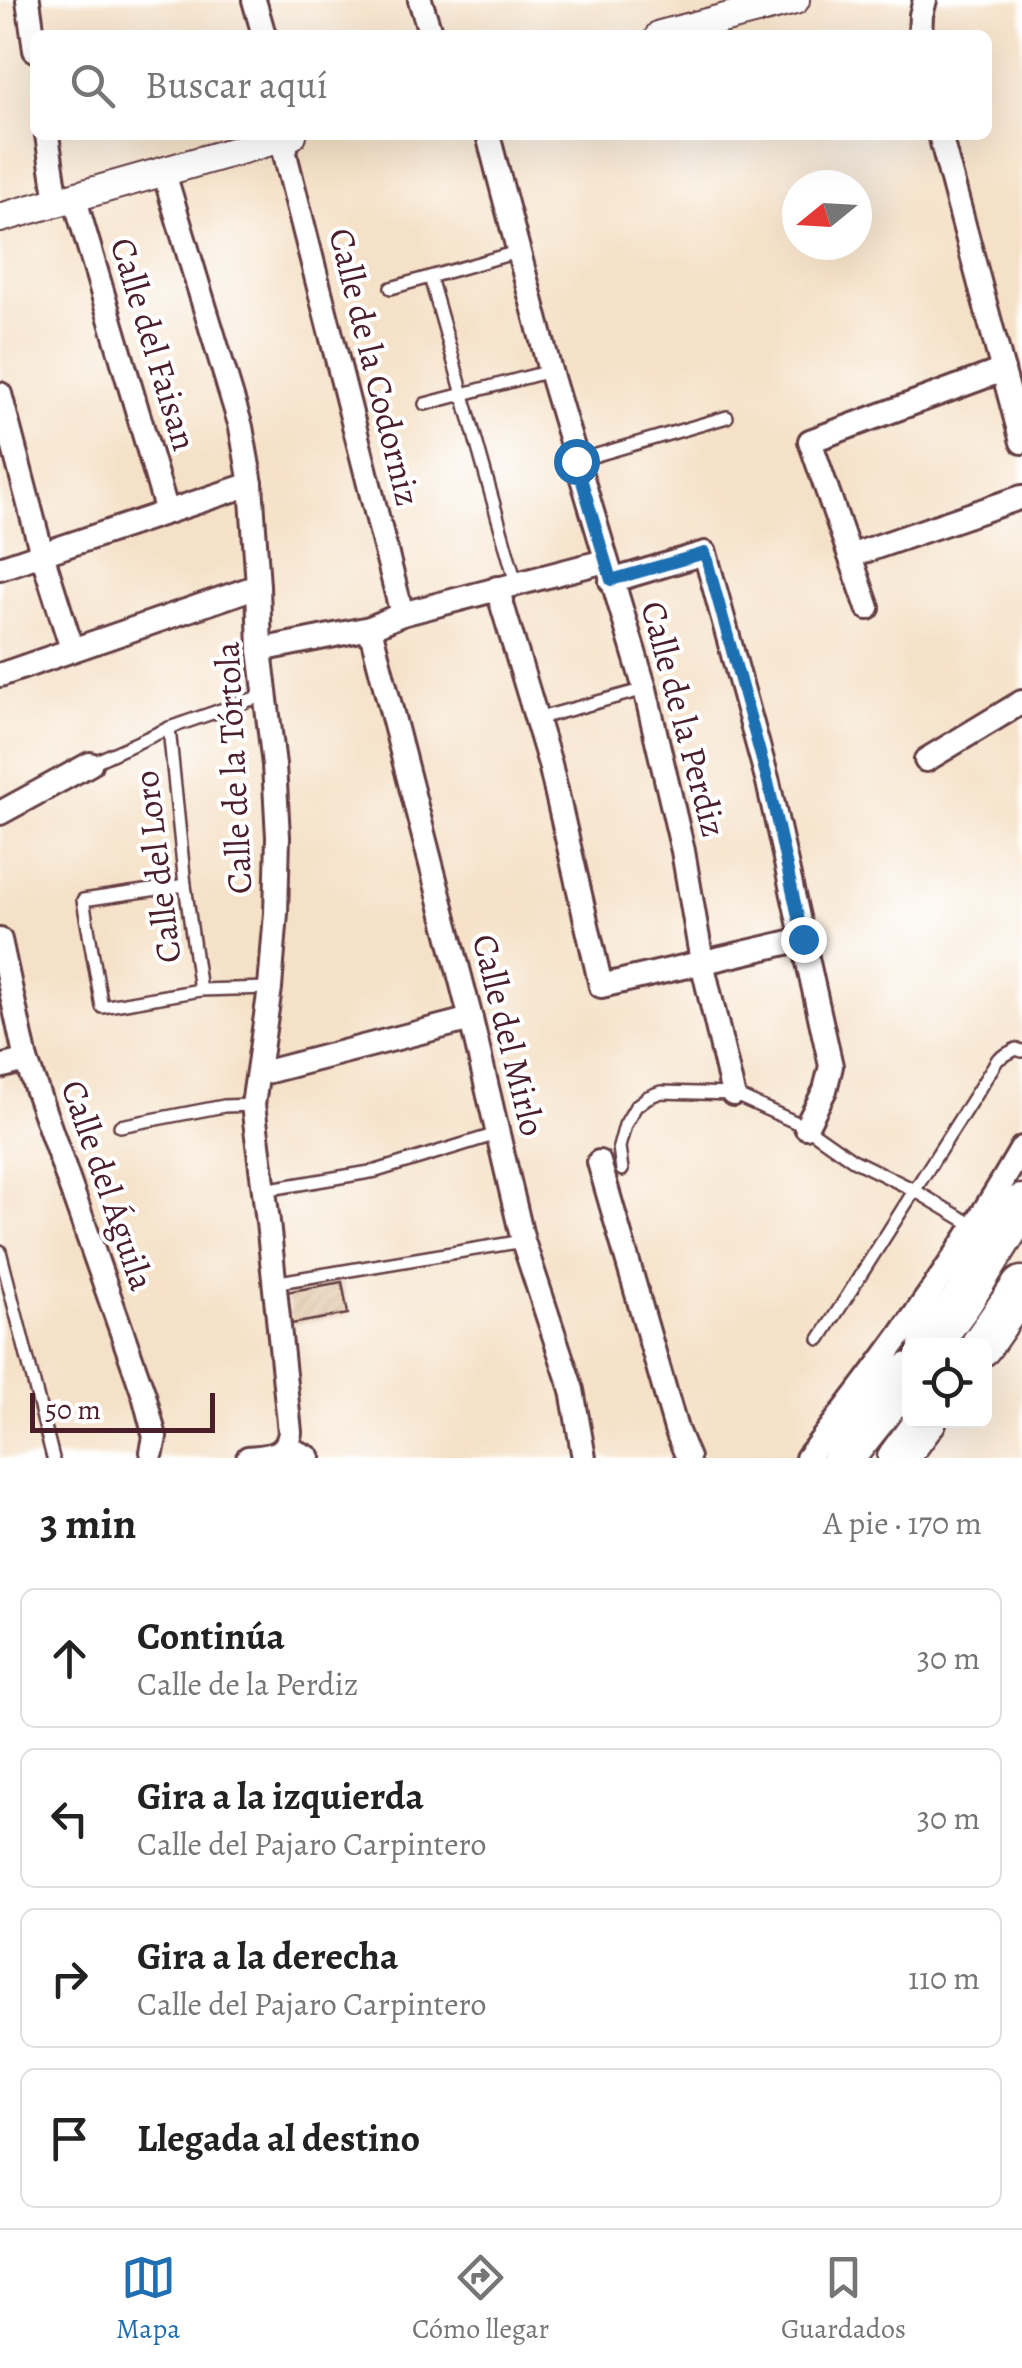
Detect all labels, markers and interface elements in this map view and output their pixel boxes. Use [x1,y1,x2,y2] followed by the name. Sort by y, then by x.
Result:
[30,30,992,140] search box
[65,58,120,113] icon: search
[145,59,328,111] text: Buscar aquí
[782,170,872,260] north arrow
[317,223,433,511] street label: Calle de la Codorniz
[99,232,209,456] street label: Calle del Faisan
[554,439,600,485] route start
[629,596,739,842] street label: Calle de la Perdiz
[202,640,264,895] street label: Calle de la Tórtola
[121,768,193,966] street label: Calle del Loro
[781,917,827,963] route end
[461,929,557,1141] street label: Calle del Mirlo
[50,1073,167,1297] street label: Calle del Águila
[902,1338,992,1428] map controls
[902,1338,992,1428] button: locate
[30,1388,215,1432] scale bar
[45,1391,101,1429] text: 50 m
[40,1495,136,1552] text: 3 min
[823,1501,982,1545] text: A pie · 170 m
[137,1610,285,1662] text: Continúa
[42,1631,97,1686] icon: ahead
[917,1636,980,1680] text: 30 m
[137,1662,359,1706] text: Calle de la Perdiz
[137,1770,424,1822] text: Gira a la izquierda
[42,1791,97,1846] icon: left
[917,1796,980,1840] text: 30 m
[137,1822,486,1866] text: Calle del Pajaro Carpintero
[137,1930,398,1982] text: Gira a la derecha
[42,1951,97,2006] icon: right
[908,1956,980,2000] text: 110 m
[137,1982,486,2026] text: Calle del Pajaro Carpintero
[42,2111,97,2166] icon: arrive
[137,2112,420,2164] text: Llegada al destino
[116,2250,180,2348] tab: Mapa
[412,2250,549,2348] tab: Cómo llegar
[781,2250,906,2348] tab: Guardados

